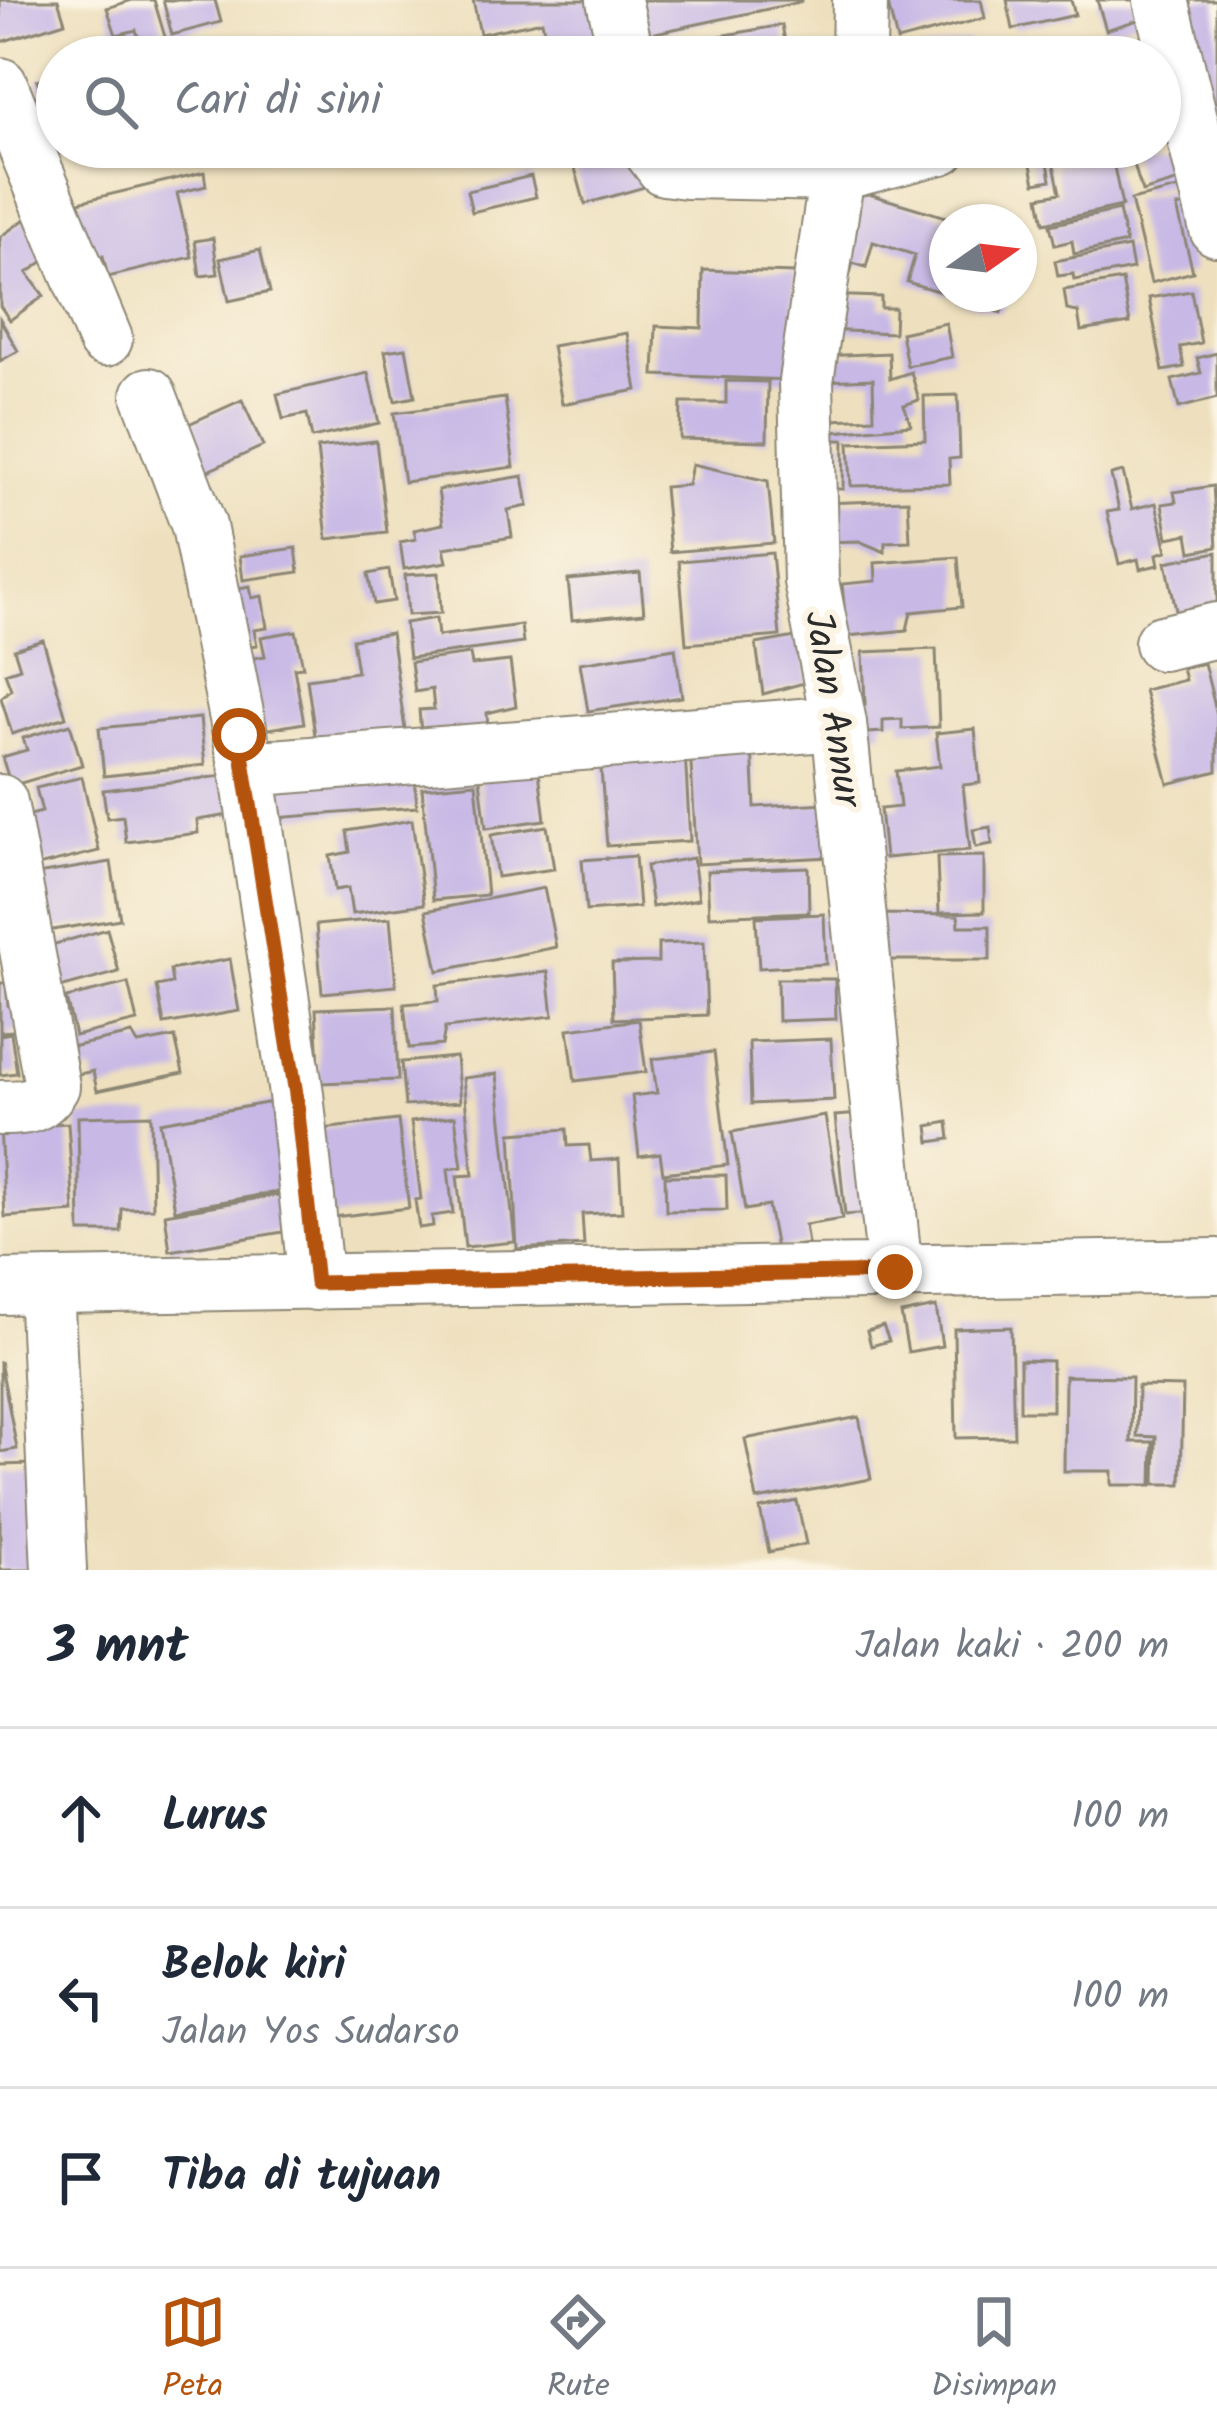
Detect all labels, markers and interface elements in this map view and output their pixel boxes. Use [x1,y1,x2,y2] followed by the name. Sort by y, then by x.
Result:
[36,36,1181,168] search box
[174,66,382,138] text: Cari di sini
[78,69,144,135] icon: search
[929,204,1037,312] north arrow
[785,606,877,814] street label: Jalan Annur
[212,708,266,762] route start
[868,1245,922,1299] route end
[48,1608,189,1689] text: 3 mnt
[855,1617,1169,1679] text: Jalan kaki · 200 m
[162,1782,268,1854] text: Lurus
[48,1785,114,1851] icon: ahead
[1071,1787,1169,1849] text: 100 m
[162,1931,346,2003] text: Belok kiri
[48,1965,114,2031] icon: left
[1071,1967,1169,2029] text: 100 m
[162,2003,460,2065] text: Jalan Yos Sudarso
[162,2142,441,2214] text: Tiba di tujuan
[48,2145,114,2211] icon: arrive
[160,2289,226,2414] tab: Peta
[545,2289,611,2414] tab: Rute
[931,2289,1057,2414] tab: Disimpan

